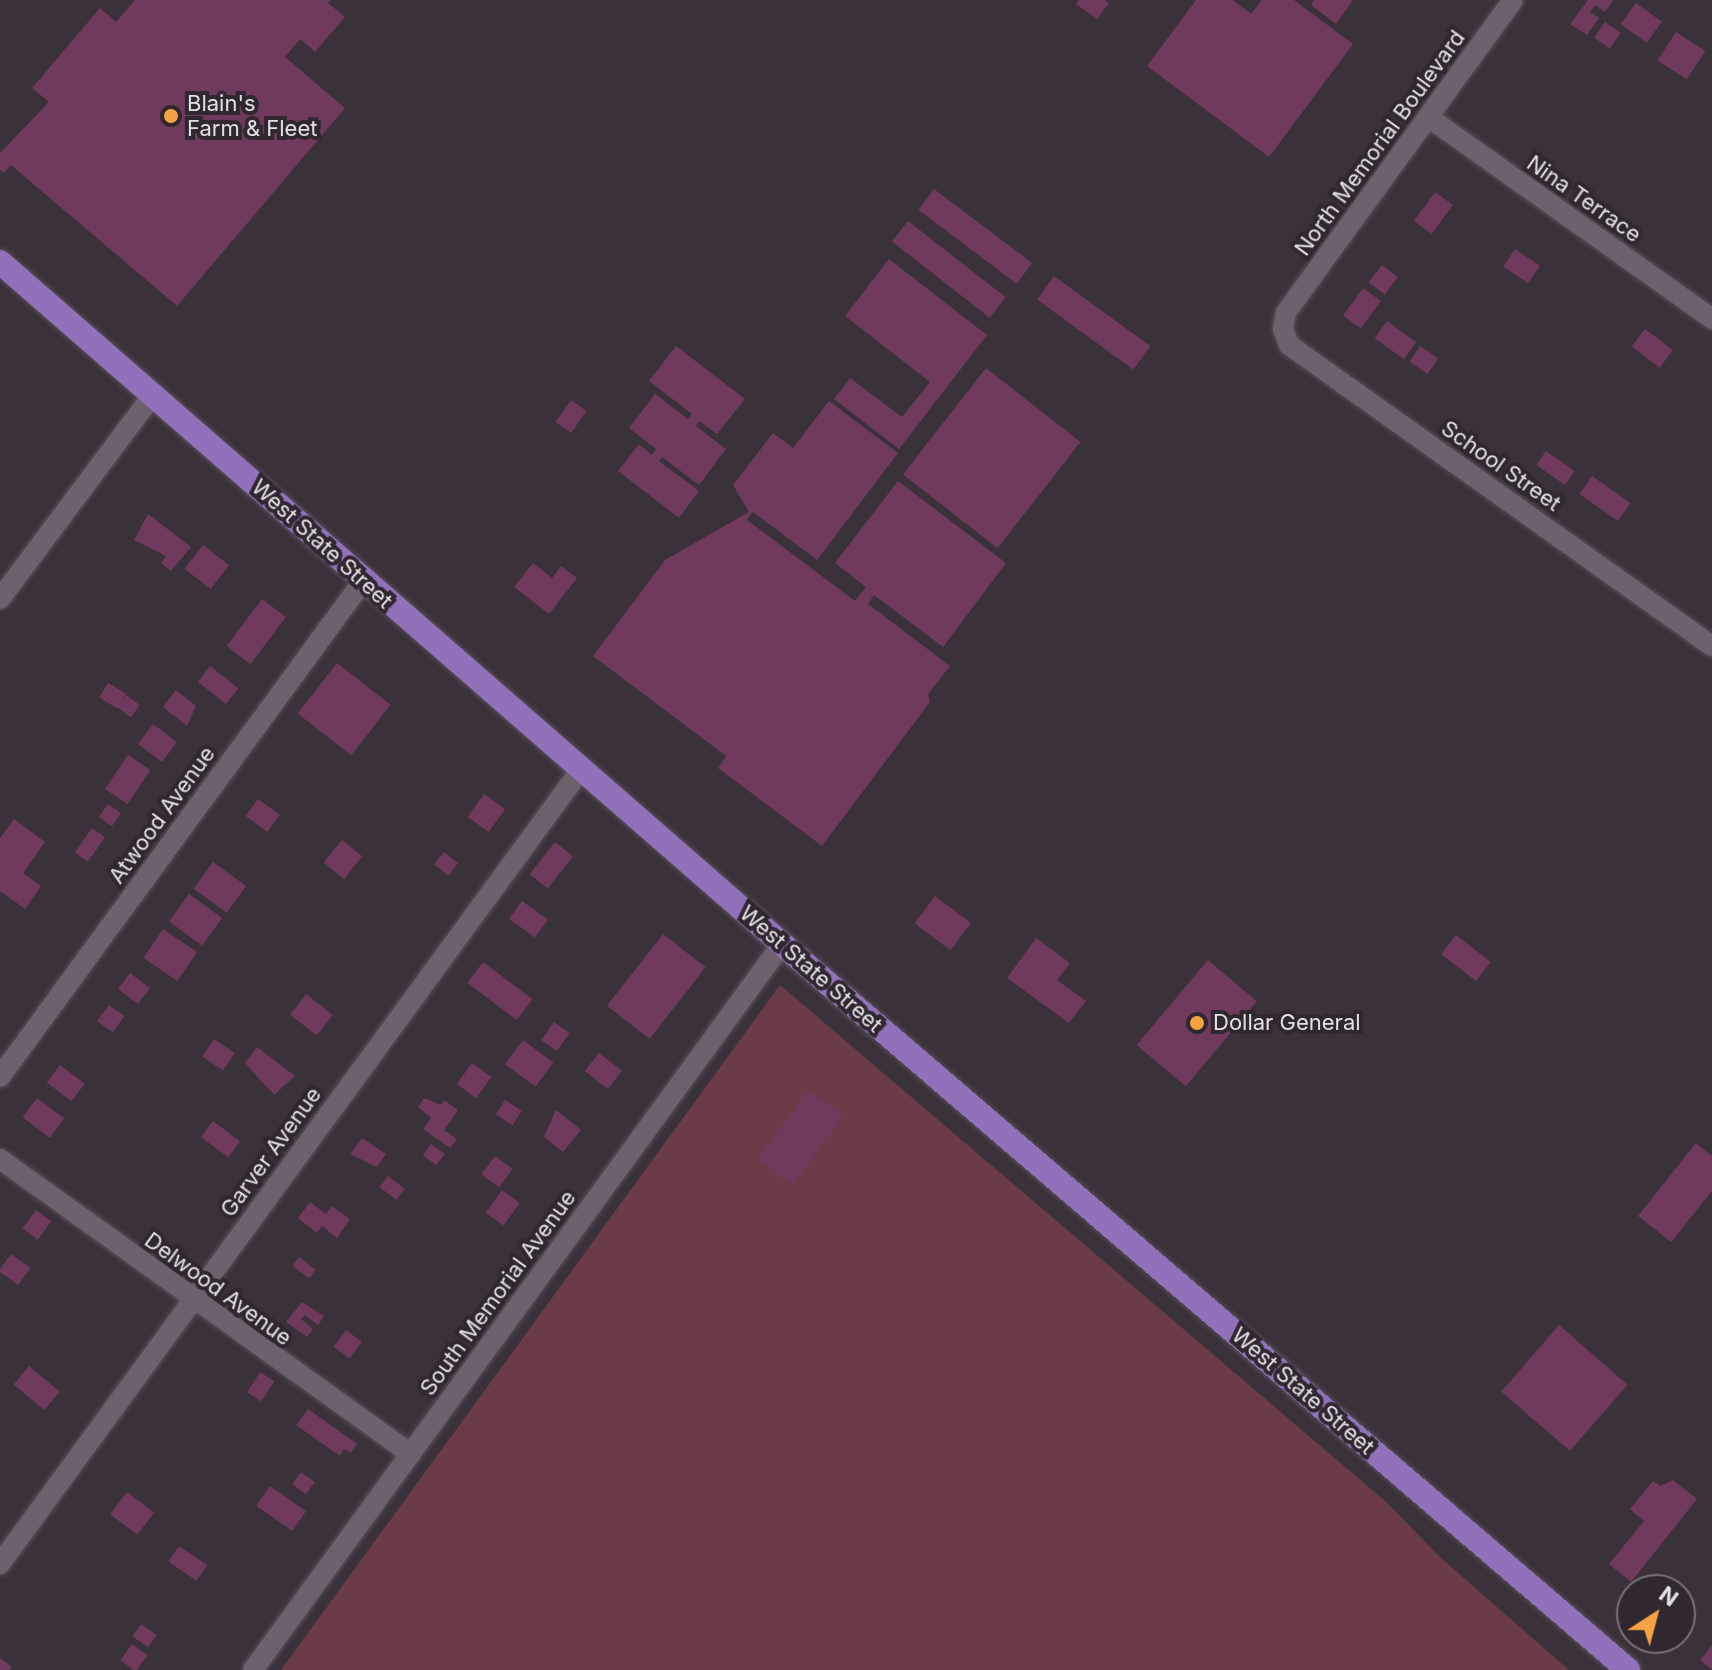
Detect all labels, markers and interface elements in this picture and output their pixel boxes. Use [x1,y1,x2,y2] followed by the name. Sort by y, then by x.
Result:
[1289,25,1471,261] street label: North Memorial Boulevard
[187,90,317,142] place label: Blain's Farm & Fleet
[162,107,180,125] marker: Blain's Farm & Fleet
[1522,150,1646,248] street label: Nina Terrace
[1436,415,1566,517] street label: School Street
[246,474,398,614] street label: West State Street
[103,741,221,889] street label: Atwood Avenue
[734,900,888,1038] street label: West State Street
[1213,1010,1361,1036] place label: Dollar General
[1188,1014,1206,1032] marker: Dollar General
[215,1082,327,1222] street label: Garver Avenue
[415,1185,581,1401] street label: South Memorial Avenue
[139,1227,297,1351] street label: Delwood Avenue
[1226,1322,1380,1460] street label: West State Street
[1616,1574,1696,1654] north arrow
[1655,1581,1683,1612] text: N

